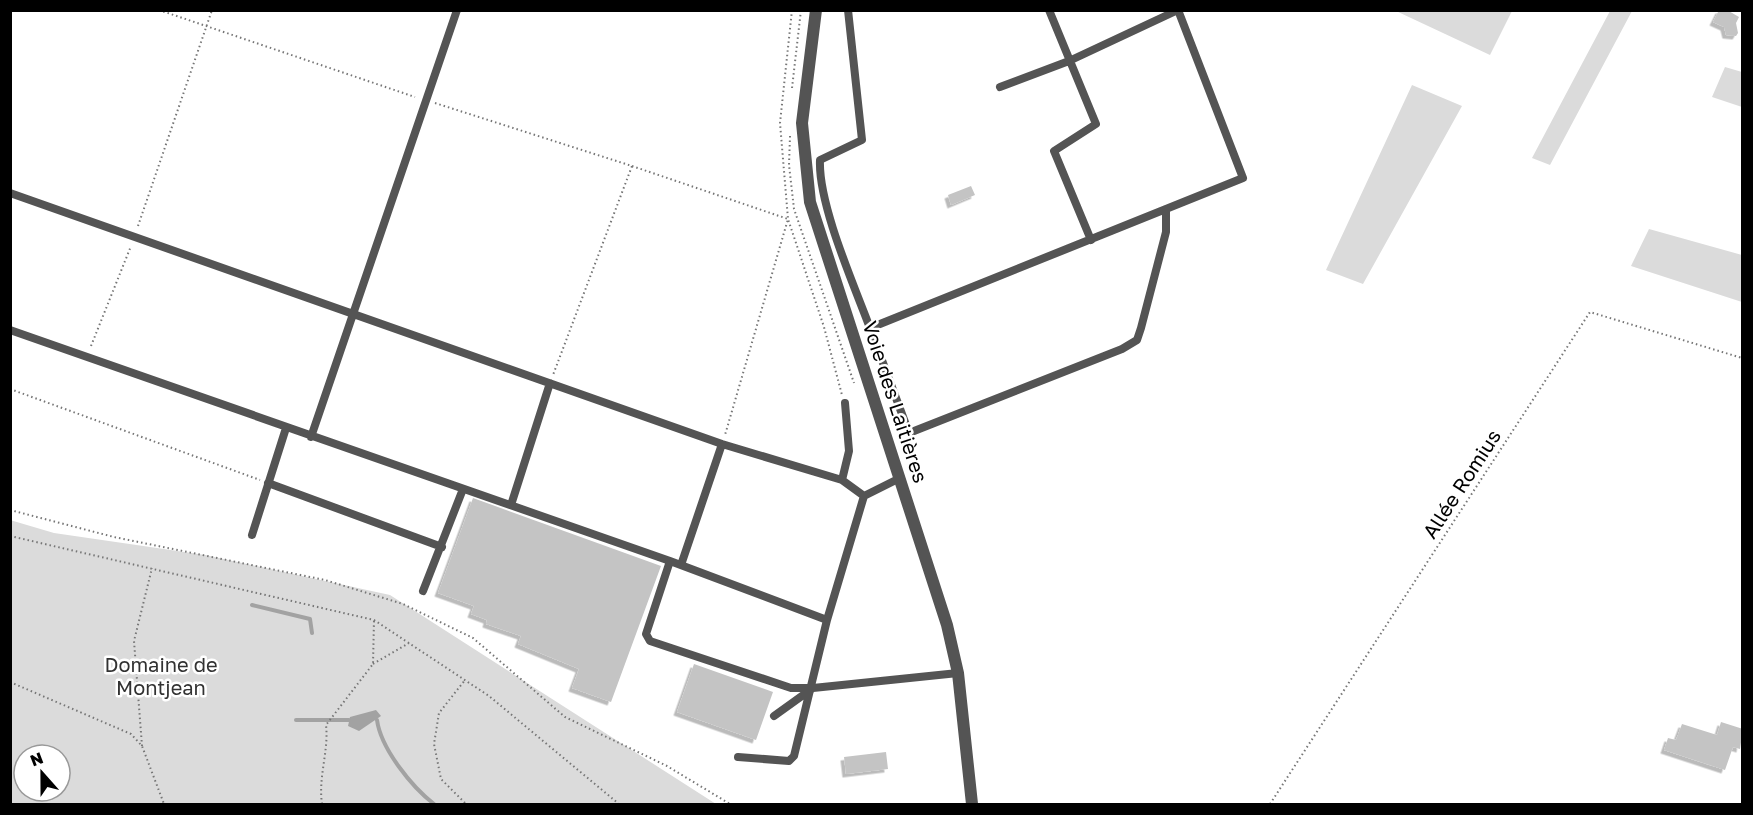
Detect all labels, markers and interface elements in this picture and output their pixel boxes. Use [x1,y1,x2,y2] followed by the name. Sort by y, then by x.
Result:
[858,318,933,486] street label: Voie des Laitières
[1417,425,1505,542] street label: Allée Romius
[104,652,218,699] park label: Domaine de Montjean
[12,743,72,803] north arrow
[27,747,46,771] text: N

